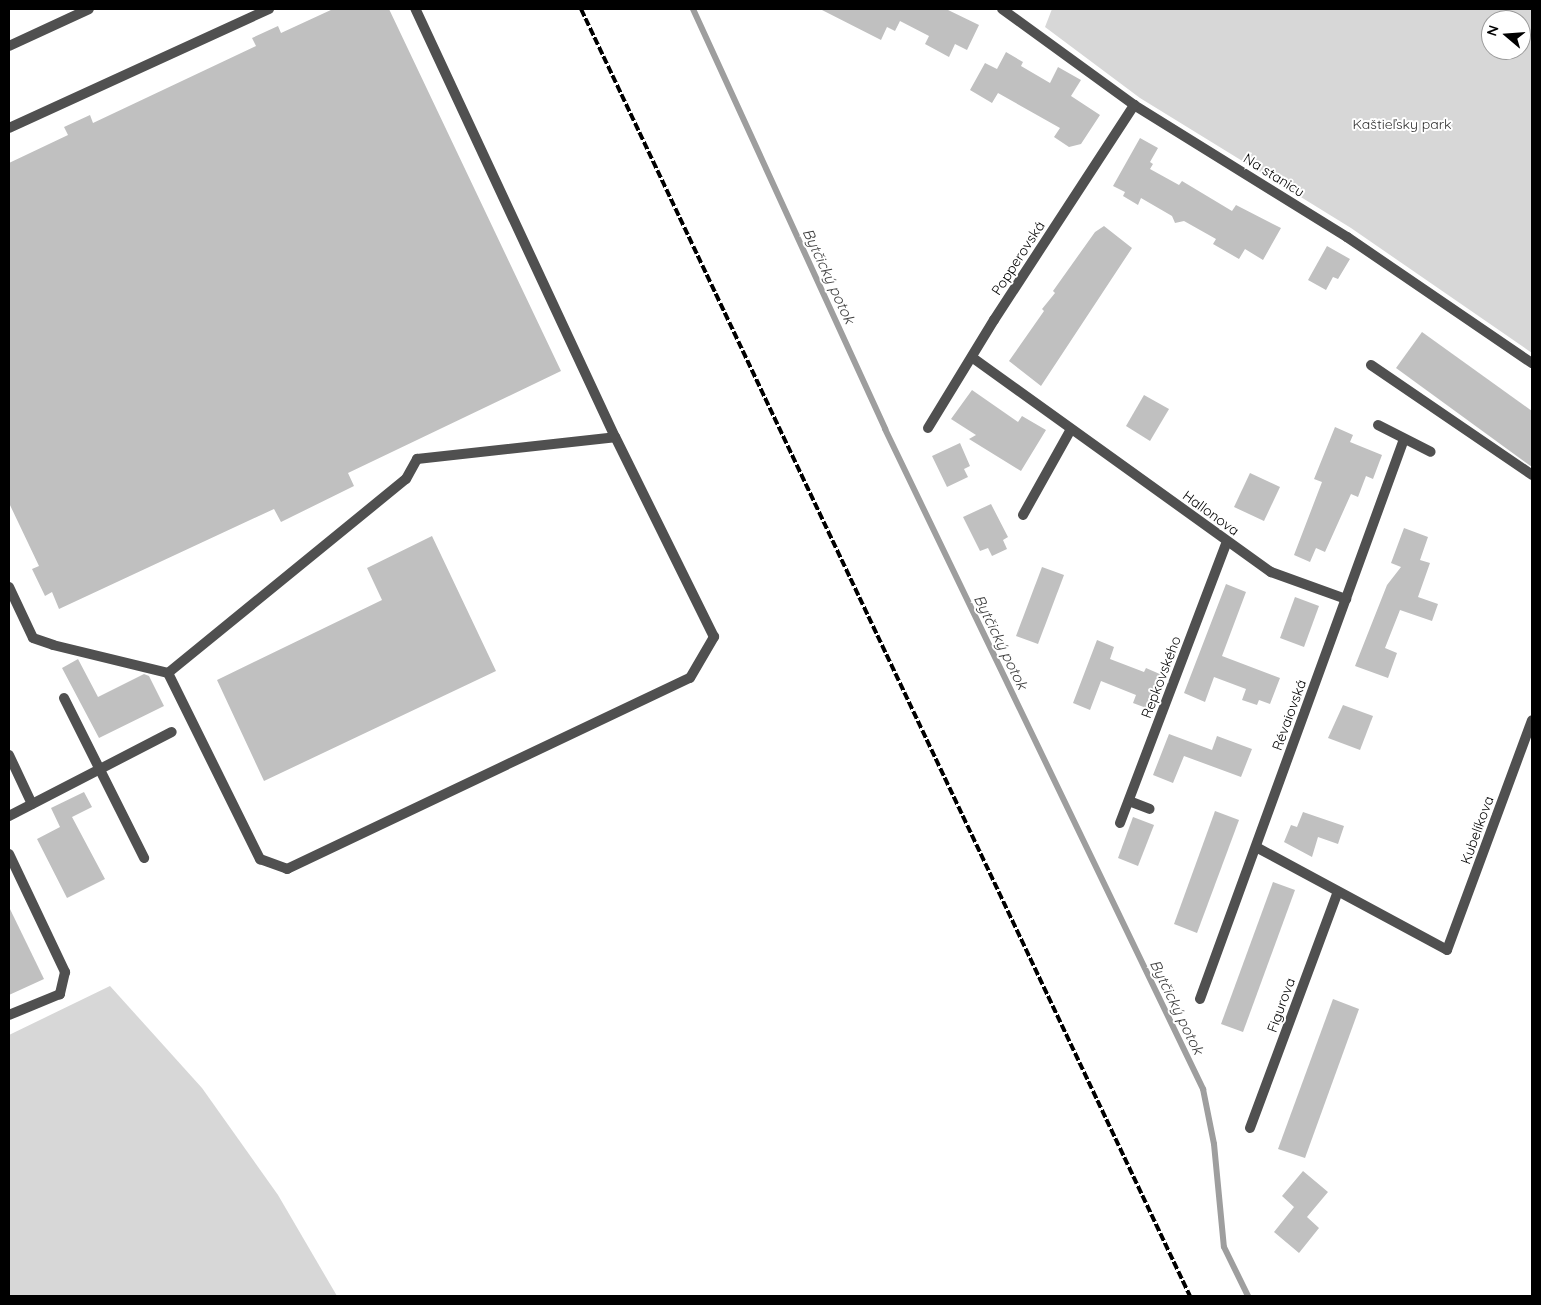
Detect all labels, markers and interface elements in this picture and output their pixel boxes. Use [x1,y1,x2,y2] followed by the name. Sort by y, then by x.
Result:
[1481,10,1531,60] north arrow
[1483,23,1503,38] text: N
[1352,116,1452,132] park label: Kaštieľsky park
[1240,150,1308,200] street label: Na stanicu
[988,218,1048,298] street label: Popperovská
[799,226,859,326] water label: Bytčický potok
[1180,487,1242,539] street label: Hallonova
[970,592,1032,692] water label: Bytčický potok
[1138,634,1184,720] street label: Repkovského
[1268,677,1310,753] street label: Révaiovská
[1457,794,1497,866] street label: Kubelíkova
[1146,957,1208,1057] water label: Bytčický potok
[1263,975,1299,1035] street label: Figurova

